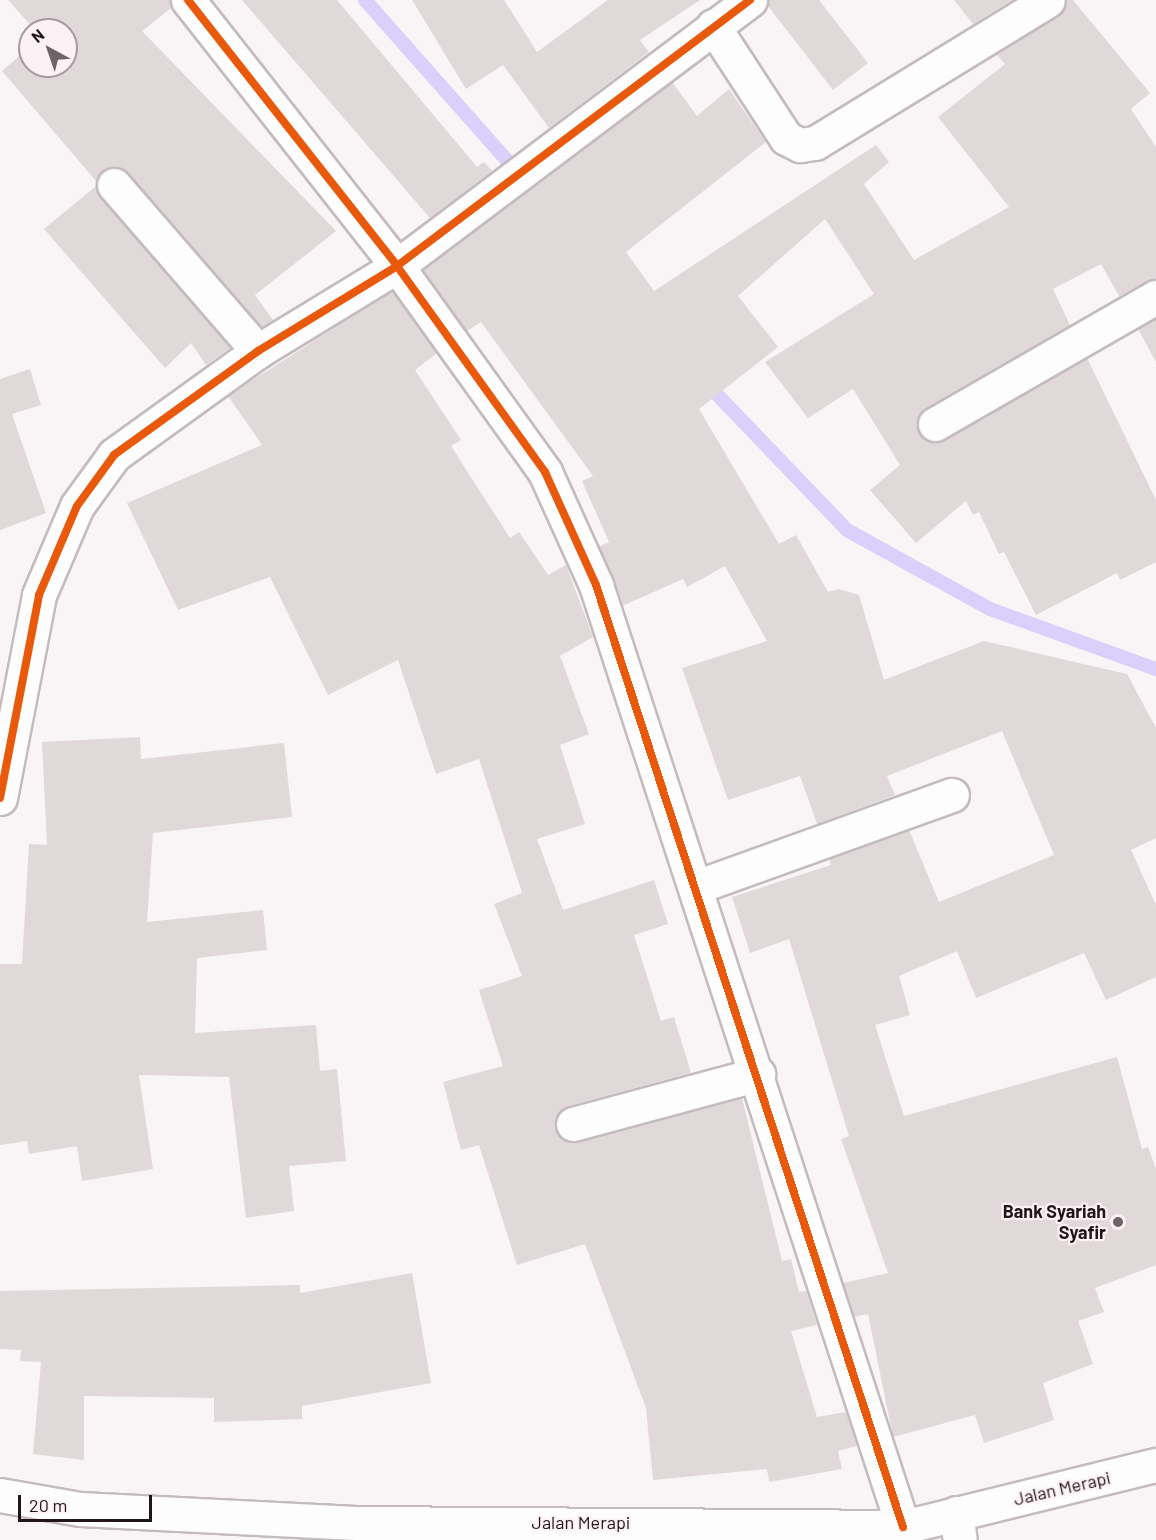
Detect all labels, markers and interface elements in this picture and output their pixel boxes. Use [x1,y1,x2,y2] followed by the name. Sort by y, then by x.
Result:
[18,18,78,78] north arrow
[27,25,48,46] text: N
[1003,1201,1106,1244] place label: Bank Syariah Syafir
[1111,1215,1125,1229] marker: Bank Syariah Syafir
[1011,1466,1113,1510] street label: Jalan Merapi
[21,1483,154,1521] scale bar
[29,1494,67,1516] text: 20 m
[532,1511,630,1533] street label: Jalan Merapi

